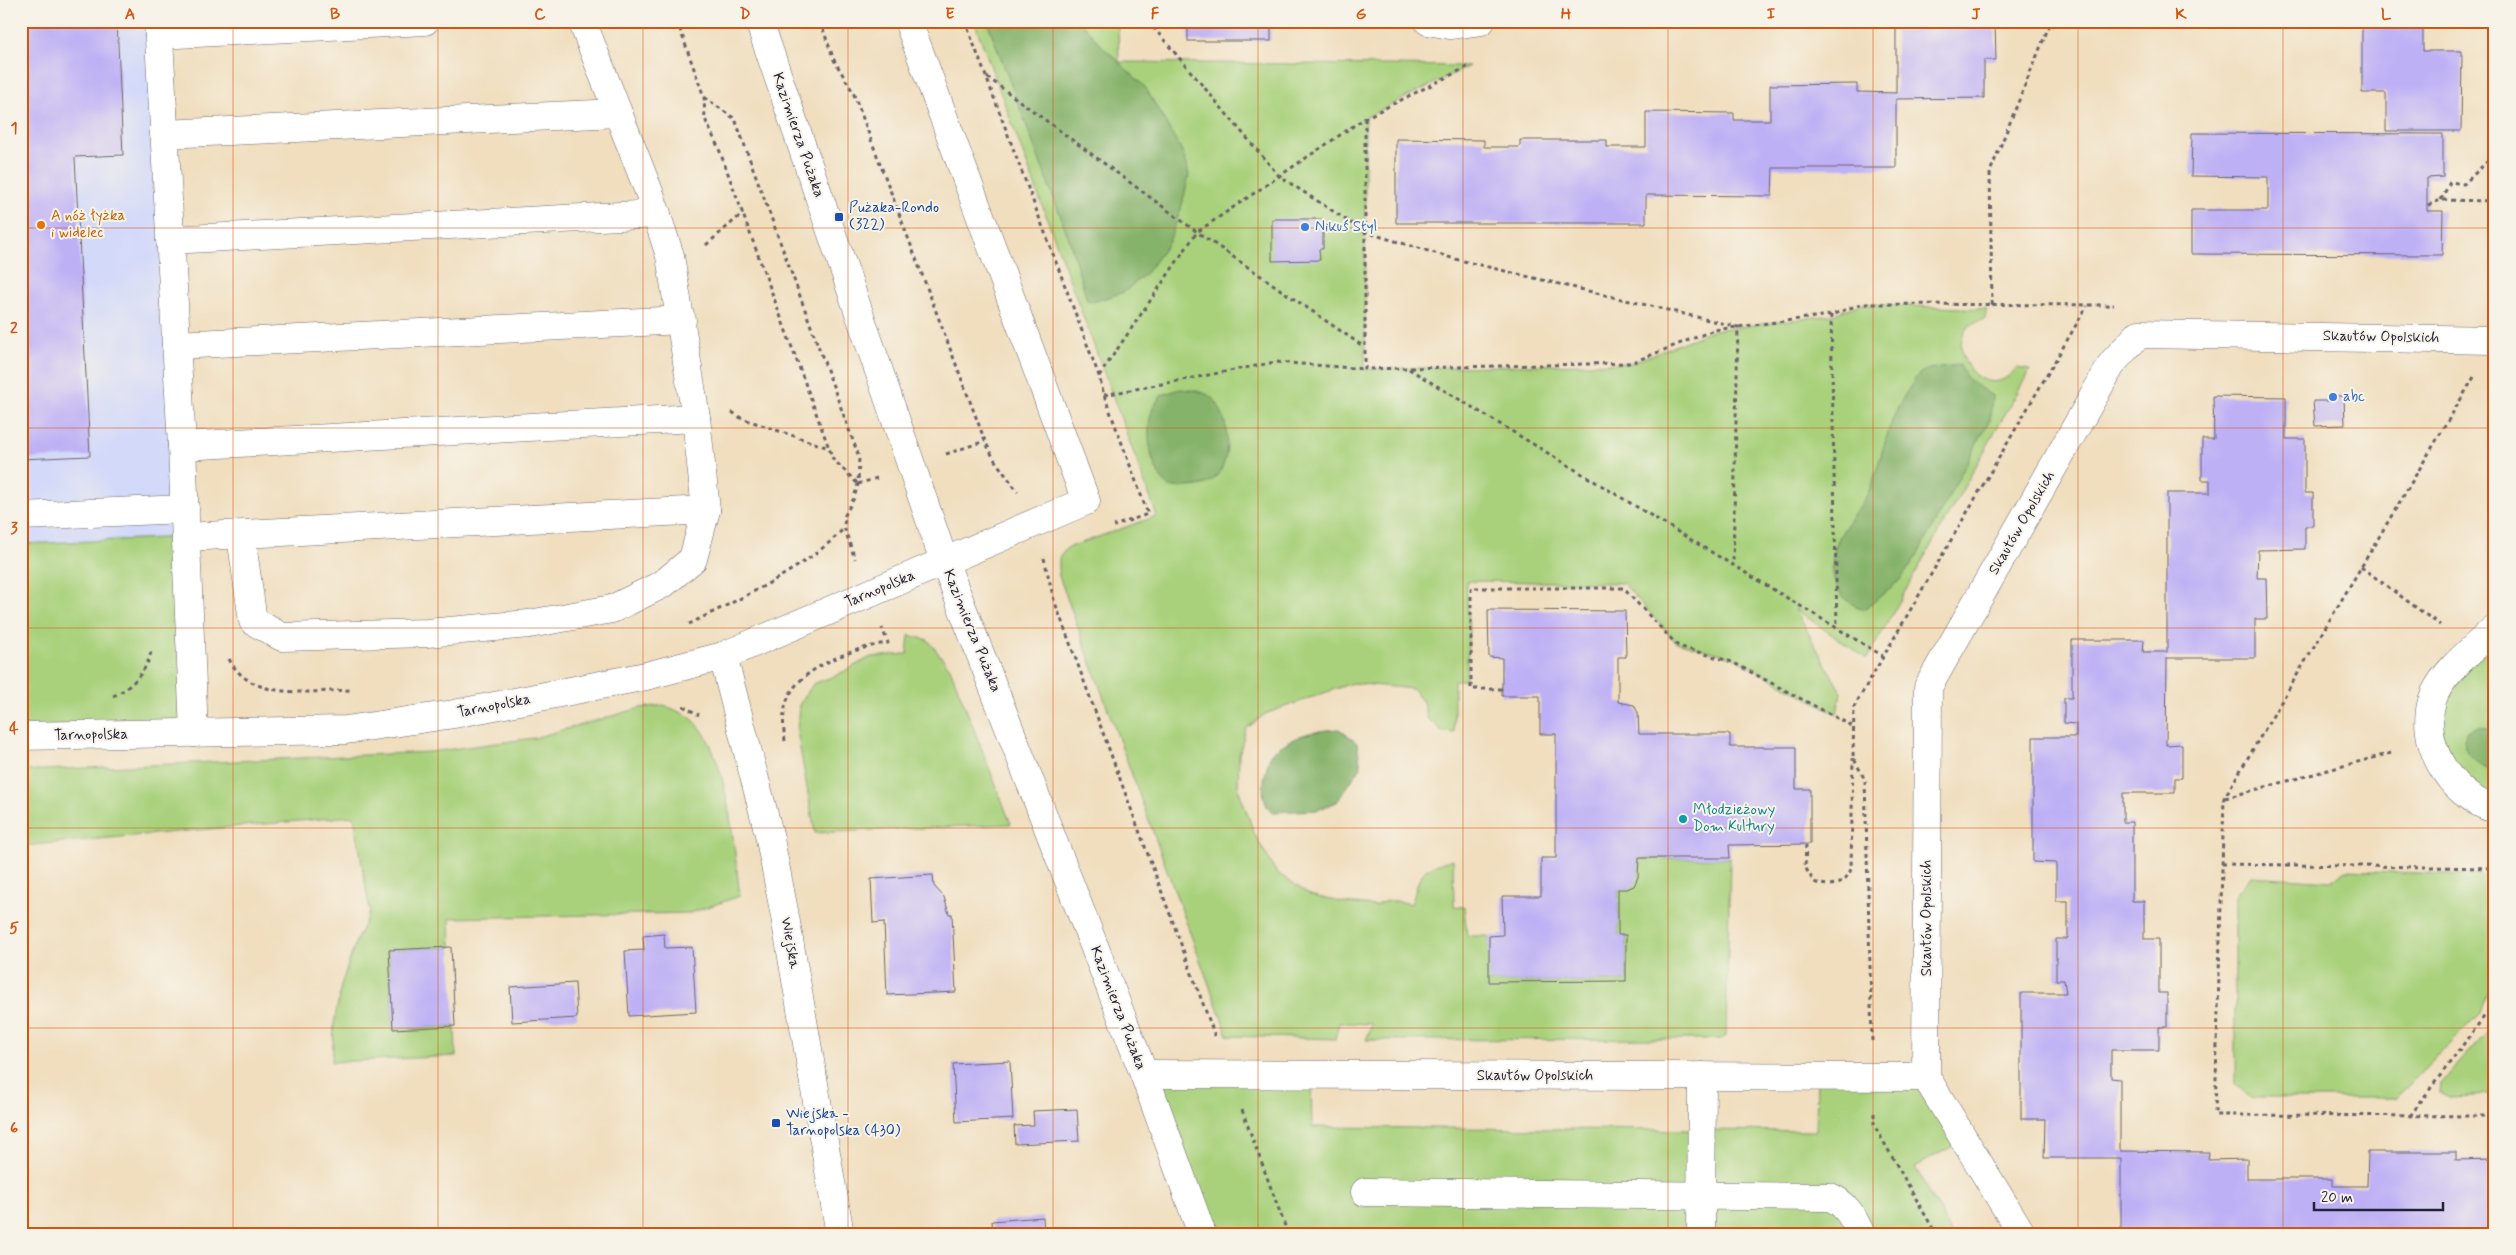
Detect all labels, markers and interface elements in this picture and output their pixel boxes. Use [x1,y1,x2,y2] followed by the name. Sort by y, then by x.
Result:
[125,4,135,25] text: A
[330,4,340,25] text: B
[534,4,546,25] text: C
[739,4,751,25] text: D
[945,4,955,25] text: E
[1151,4,1160,25] text: F
[1356,4,1367,25] text: G
[1561,4,1572,25] text: H
[1767,4,1776,25] text: I
[1971,4,1981,25] text: J
[2175,4,2187,25] text: K
[2381,4,2392,25] text: L
[767,70,829,200] street label: Kazimierza Pużaka
[10,118,18,139] text: 1
[849,198,939,235] place label: Pużaka-Rondo (322)
[51,206,126,243] place label: A nóż łyżka i widelec
[833,211,845,223] marker: Pużaka-Rondo (322)
[1315,217,1377,237] place label: Nikuś Styl
[35,219,47,231] marker: A nóż łyżka i widelec
[1299,221,1311,233] marker: Nikuś Styl
[10,318,18,339] text: 2
[2323,326,2440,348] street label: Skautów Opolskich
[2343,387,2365,407] place label: abc
[2327,391,2339,403] marker: abc
[1984,467,2060,578] street label: Skautów Opolskich
[10,518,18,539] text: 3
[842,565,918,613] street label: Tarnopolska
[938,567,1006,695] street label: Kazimierza Pużaka
[456,689,533,723] street label: Tarnopolska
[9,718,19,739] text: 4
[54,724,129,746] street label: Tarnopolska
[1693,800,1775,837] place label: Młodzieżowy Dom Kultury
[1677,813,1689,825] marker: Młodzieżowy Dom Kultury
[1917,859,1937,976] street label: Skautów Opolskich
[776,916,805,971] street label: Wiejska
[9,918,19,939] text: 5
[1085,943,1151,1073] street label: Kazimierza Pużaka
[1477,1066,1594,1086] street label: Skautów Opolskich
[786,1104,901,1141] place label: Wiejska - Tarnopolska (430)
[770,1117,782,1129] marker: Wiejska - Tarnopolska (430)
[10,1118,18,1139] text: 6
[2314,1180,2442,1212] scale bar
[2321,1188,2353,1208] text: 20 m

